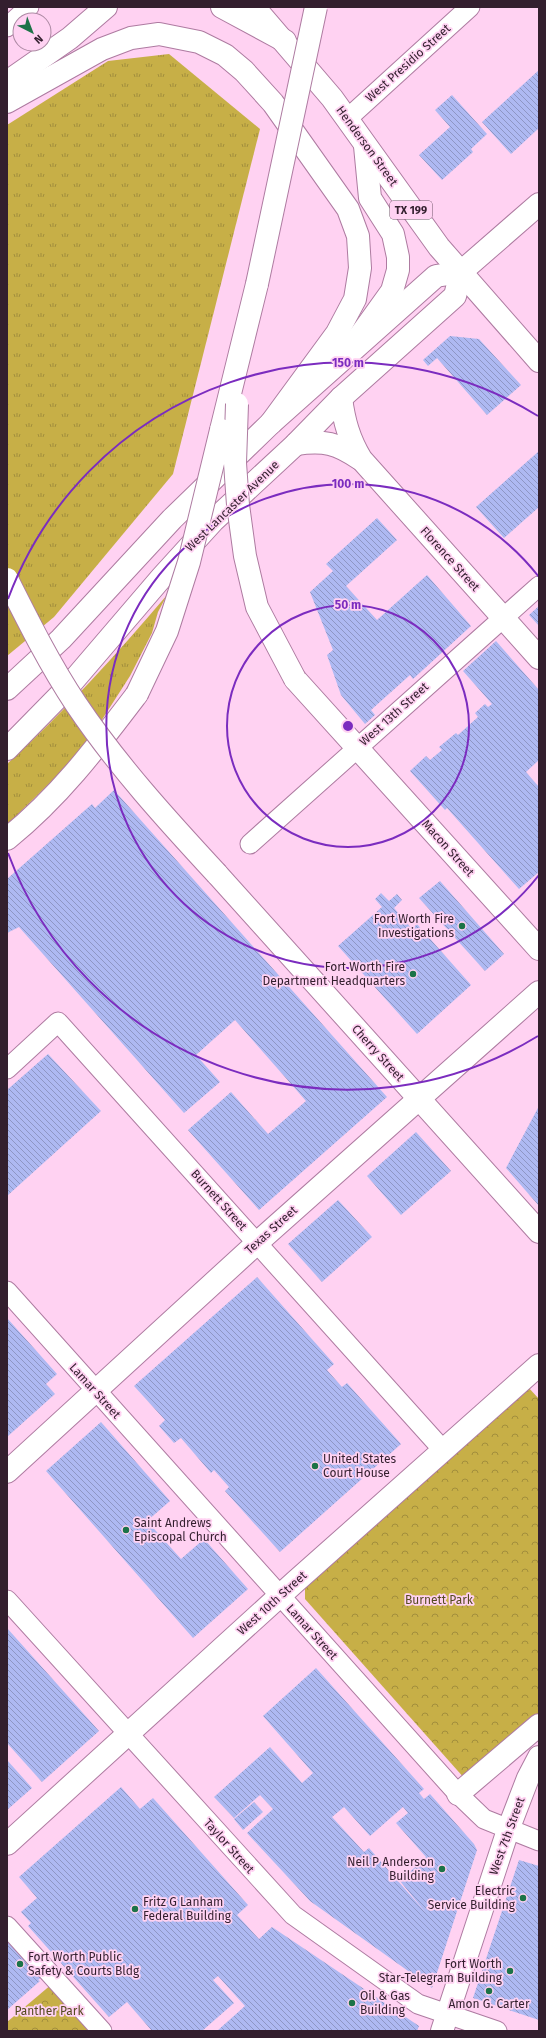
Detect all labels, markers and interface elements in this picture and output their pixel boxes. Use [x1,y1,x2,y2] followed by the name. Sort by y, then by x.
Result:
[12,12,52,52] north arrow
[363,21,454,105] street label: West Presidio Street
[31,32,45,46] text: N
[333,103,401,189] street label: Henderson Street
[390,201,432,219] road number: TX 199
[332,356,364,370] text: 150 m
[182,458,282,554] street label: West Lancaster Avenue
[332,477,364,491] text: 100 m
[417,524,483,595] street label: Florence Street
[335,598,361,612] text: 50 m
[357,679,432,749] street label: West 13th Street
[341,719,355,733] centre of rings
[419,817,477,880] street label: Macon Street
[374,912,454,940] place label: Fort Worth Fire Investigations
[457,921,467,931] marker: Fort Worth Fire Investigations
[263,960,405,988] place label: Fort Worth Fire Department Headquarters
[408,969,418,979] marker: Fort Worth Fire Department Headquarters
[349,1022,407,1085] street label: Cherry Street
[188,1167,250,1234] street label: Burnett Street
[242,1202,300,1257] street label: Texas Street
[67,1360,124,1422] street label: Lamar Street
[323,1452,396,1480] place label: United States Court House
[310,1461,320,1471] marker: United States Court House
[134,1516,227,1544] place label: Saint Andrews Episcopal Church
[121,1525,131,1535] marker: Saint Andrews Episcopal Church
[234,1568,310,1638] street label: West 10th Street
[405,1593,474,1607] park label: Burnett Park
[284,1601,341,1663] street label: Lamar Street
[486,1795,528,1877] street label: West 7th Street
[201,1816,258,1877] street label: Taylor Street
[347,1855,435,1883] place label: Neil P Anderson Building
[437,1864,447,1874] marker: Neil P Anderson Building
[428,1884,516,1912] place label: Electric Service Building
[518,1893,528,1903] marker: Electric Service Building
[143,1895,232,1923] place label: Fritz G Lanham Federal Building
[130,1904,140,1914] marker: Fritz G Lanham Federal Building
[28,1950,140,1978] place label: Fort Worth Public Safety & Courts Bldg
[379,1957,503,1985] place label: Fort Worth Star-Telegram Building
[15,1959,25,1969] marker: Fort Worth Public Safety & Courts Bldg
[505,1966,515,1976] marker: Fort Worth Star-Telegram Building
[484,1986,494,1996] marker: Amon G. Carter
[360,1989,410,2017] place label: Oil & Gas Building
[448,1997,530,2011] place label: Amon G. Carter
[347,1998,357,2008] marker: Oil & Gas Building
[14,2004,84,2018] park label: Panther Park

